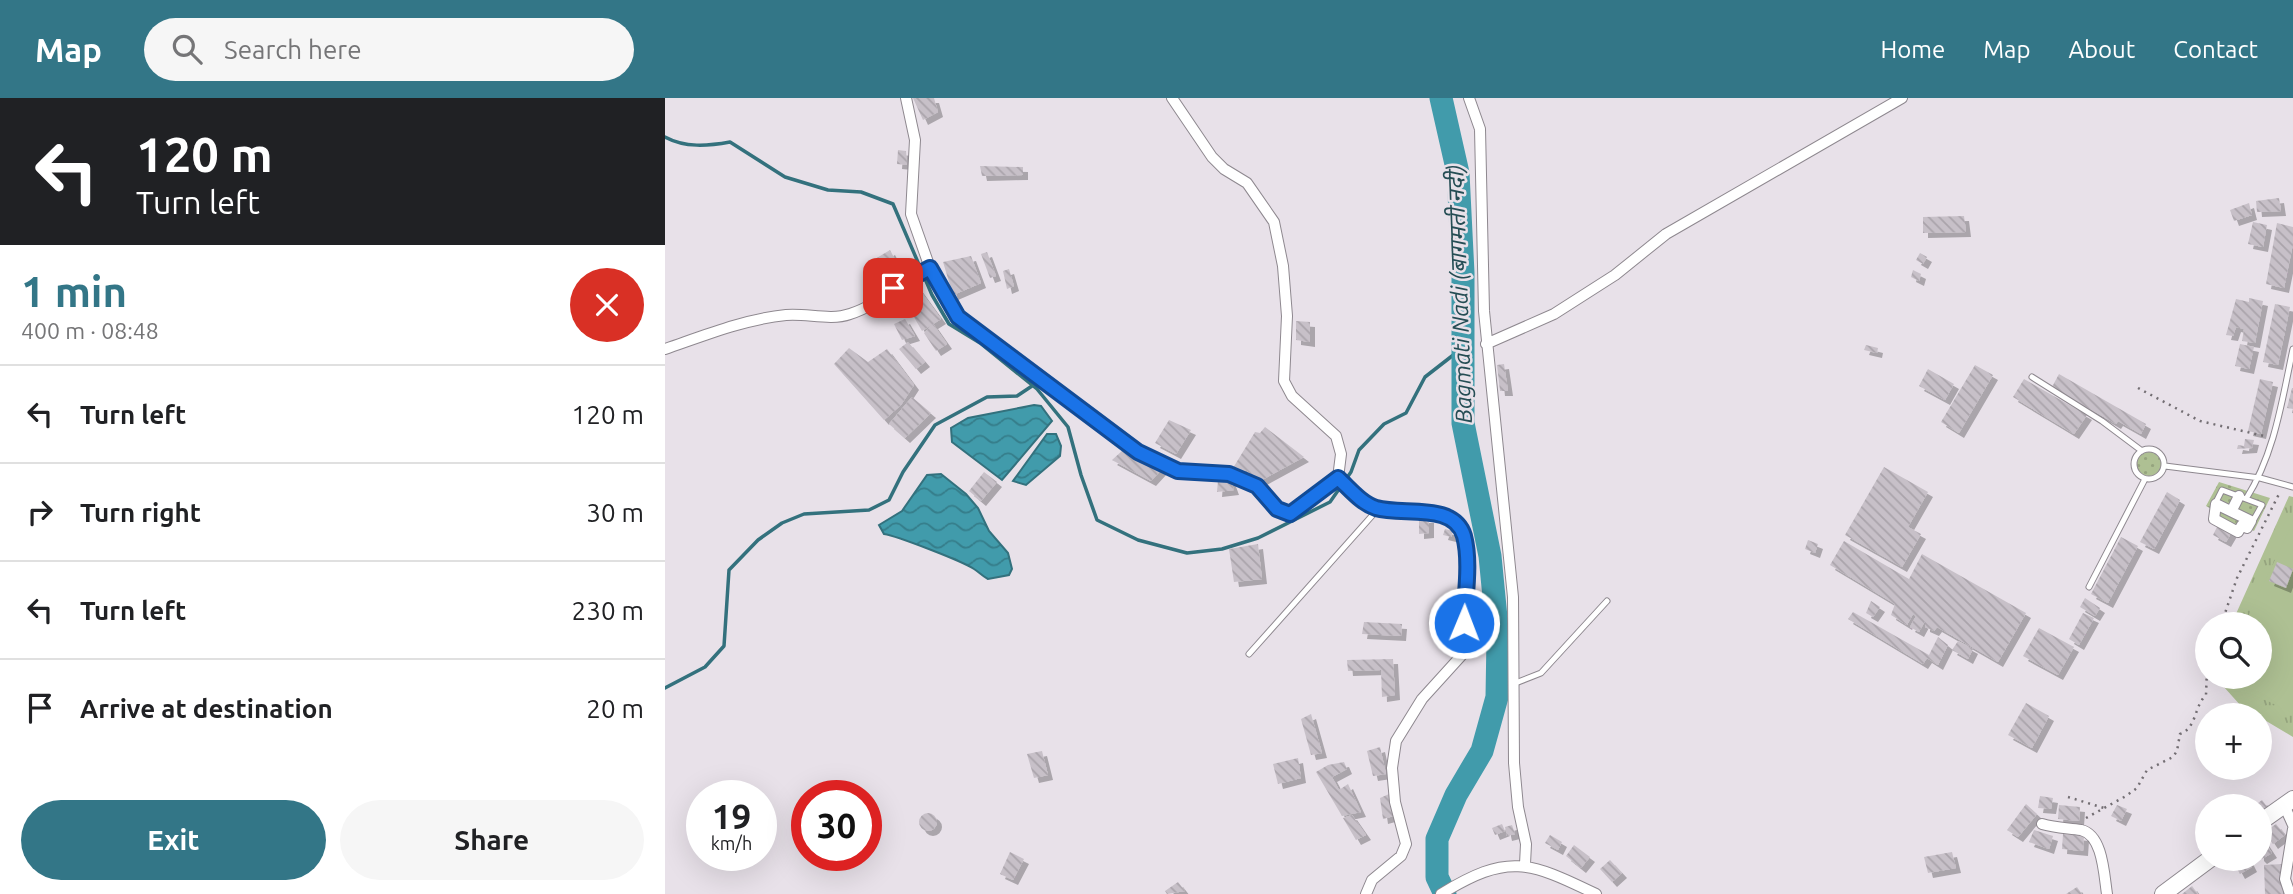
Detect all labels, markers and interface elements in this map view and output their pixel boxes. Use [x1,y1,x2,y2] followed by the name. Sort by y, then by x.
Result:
[144,18,634,81] search box
[168,30,206,68] icon: search
[35,31,102,68] text: Map
[224,35,362,64] text: Search here
[1880,36,1945,63] text: Home
[1983,36,2030,63] text: Map
[2068,36,2135,63] text: About
[2173,36,2258,63] text: Contact
[21,126,112,217] icon: left
[136,126,273,181] text: 120 m
[1442,164,1477,424] water label: Bagmati Nadi (बागमती नदी)
[136,184,260,220] text: Turn left
[863,258,923,318] pin
[21,268,127,315] text: 1 min
[570,268,644,342] button: close
[874,269,912,307] icon: arrive
[21,318,159,343] text: 400 m · 08:48
[21,395,59,433] icon: left
[80,400,186,429] text: Turn left
[572,400,644,429] text: 120 m
[21,493,59,531] icon: right
[80,498,201,527] text: Turn right
[586,498,644,527] text: 30 m
[1427,586,1501,660] position arrow
[21,591,59,629] icon: left
[80,596,186,625] text: Turn left
[572,596,644,625] text: 230 m
[2195,612,2272,871] map controls
[2195,612,2272,689] button: search
[21,689,59,727] icon: arrive
[80,694,333,723] text: Arrive at destination
[586,694,644,723] text: 20 m
[2195,703,2272,780] button: +
[791,780,882,871] speed limit sign: 30
[2195,794,2272,871] button: −
[712,796,751,836] text: 19
[21,800,326,880] button: Exit
[340,800,644,880] button: Share
[711,833,752,853] text: km/h

